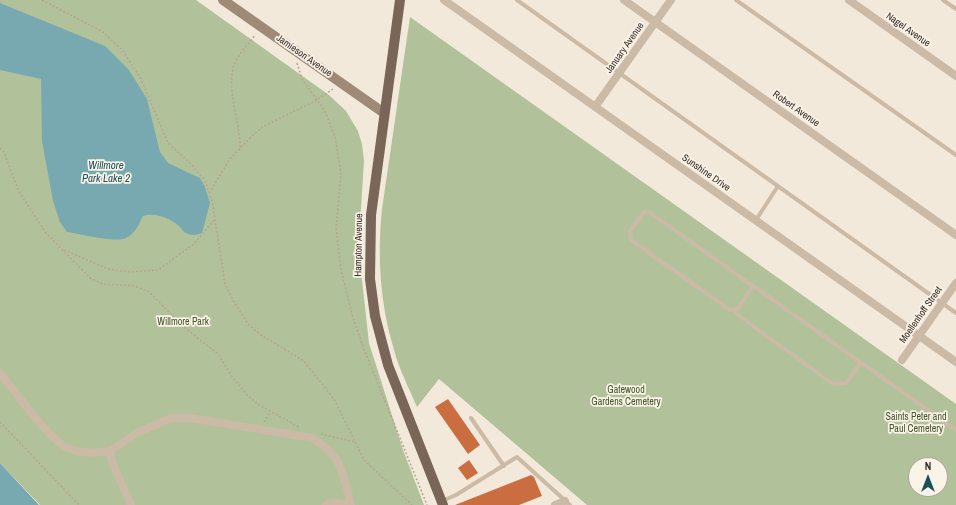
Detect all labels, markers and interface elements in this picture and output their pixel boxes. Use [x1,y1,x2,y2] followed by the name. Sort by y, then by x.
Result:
[884,10,932,50] street label: Nagel Avenue
[603,20,647,76] street label: January Avenue
[274,32,334,80] street label: Jamieson Avenue
[770,88,822,130] street label: Robert Avenue
[679,152,733,194] street label: Sunshine Drive
[82,159,130,185] water label: Willmore Park Lake 2
[352,213,366,277] street label: Hampton Avenue
[897,284,945,346] street label: Moellenhoff Street
[157,316,209,328] park label: Willmore Park
[591,384,661,408] park label: Gatewood Gardens Cemetery
[885,411,947,434] park label: Saints Peter and Paul Cemetery
[908,457,948,497] north arrow
[925,459,931,473] text: N

